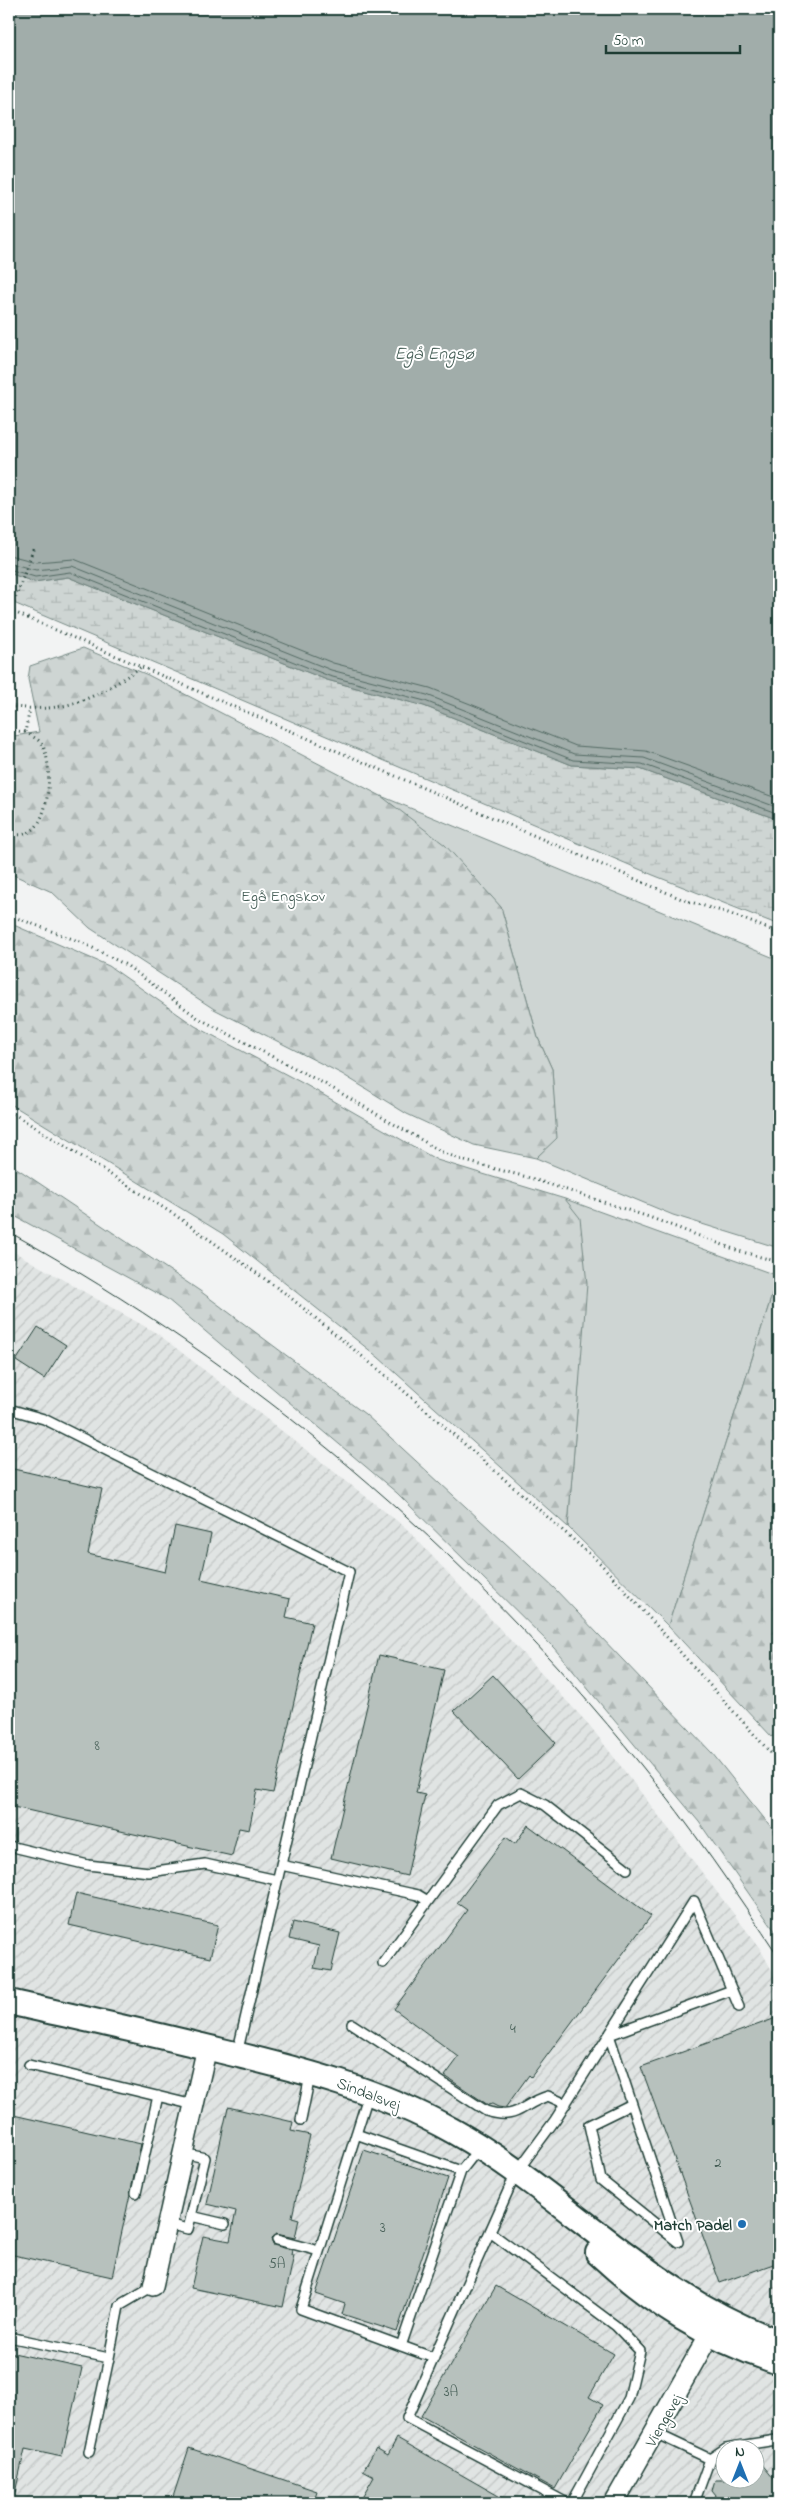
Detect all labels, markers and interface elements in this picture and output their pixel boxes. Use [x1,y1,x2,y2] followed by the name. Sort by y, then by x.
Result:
[606,22,739,54] scale bar
[613,30,644,52] text: 50 m
[394,342,475,368] water label: Egå Engsø
[241,885,326,909] park label: Egå Engskov
[94,1736,100,1757] house number: 8
[510,2019,516,2040] house number: 4
[333,2072,404,2118] street label: Sindalsvej
[715,2153,722,2174] house number: 2
[654,2214,732,2238] place label: Match Padel
[380,2218,386,2239] house number: 3
[736,2218,748,2230] marker: Match Padel
[269,2254,285,2275] house number: 5A
[444,2382,458,2403] house number: 3A
[639,2389,690,2453] street label: Viengevej
[716,2440,766,2490] north arrow
[735,2442,745,2463] text: N

